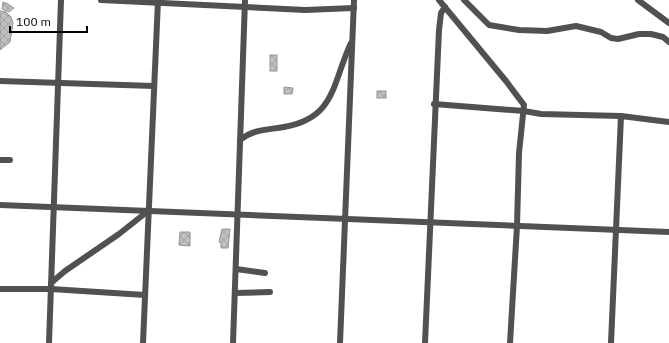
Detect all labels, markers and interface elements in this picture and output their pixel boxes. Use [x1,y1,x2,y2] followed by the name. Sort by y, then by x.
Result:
[10,8,87,34] scale bar
[16,14,51,29] text: 100 m

